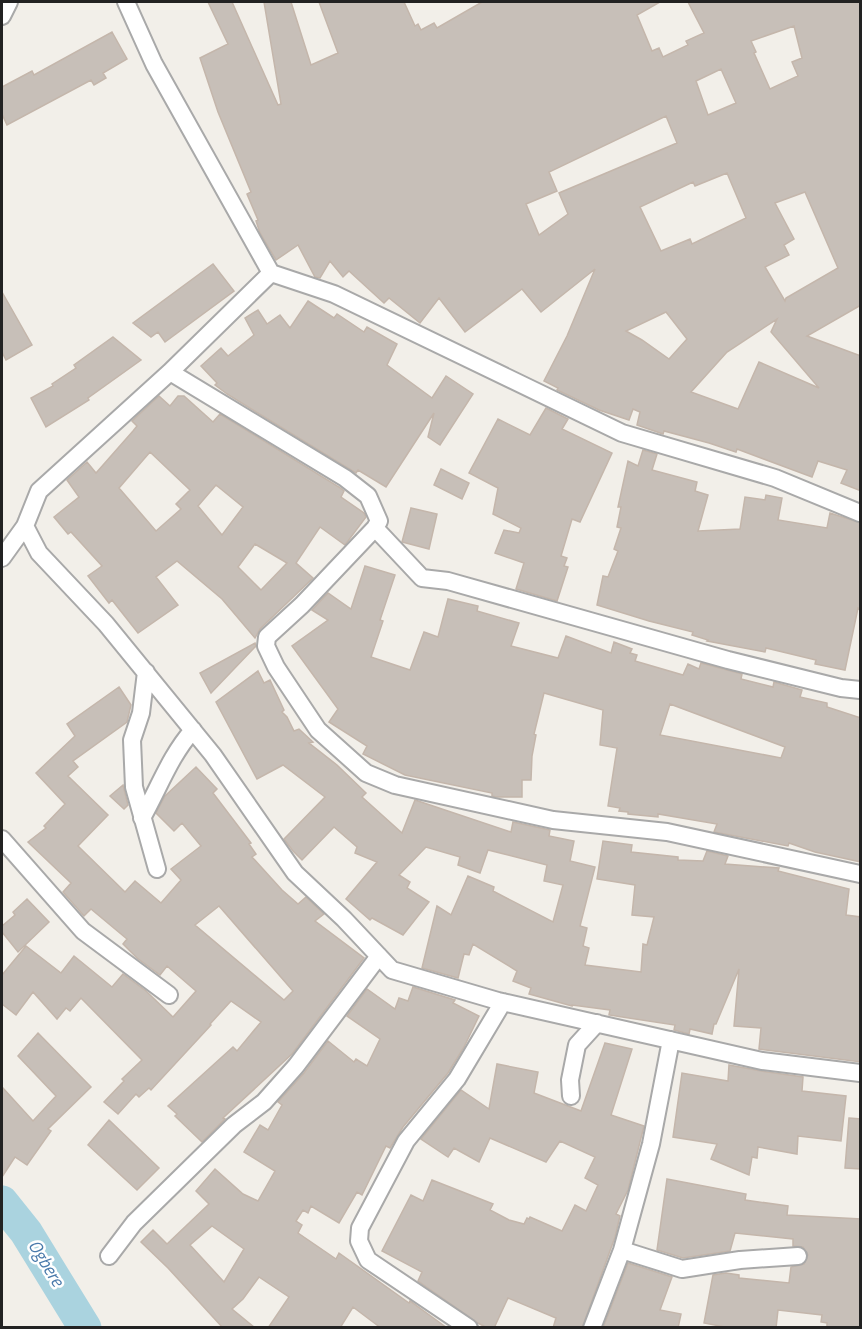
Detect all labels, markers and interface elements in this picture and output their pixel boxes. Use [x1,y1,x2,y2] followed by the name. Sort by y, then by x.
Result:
[22,1234,72,1293] water label: Ogbere

